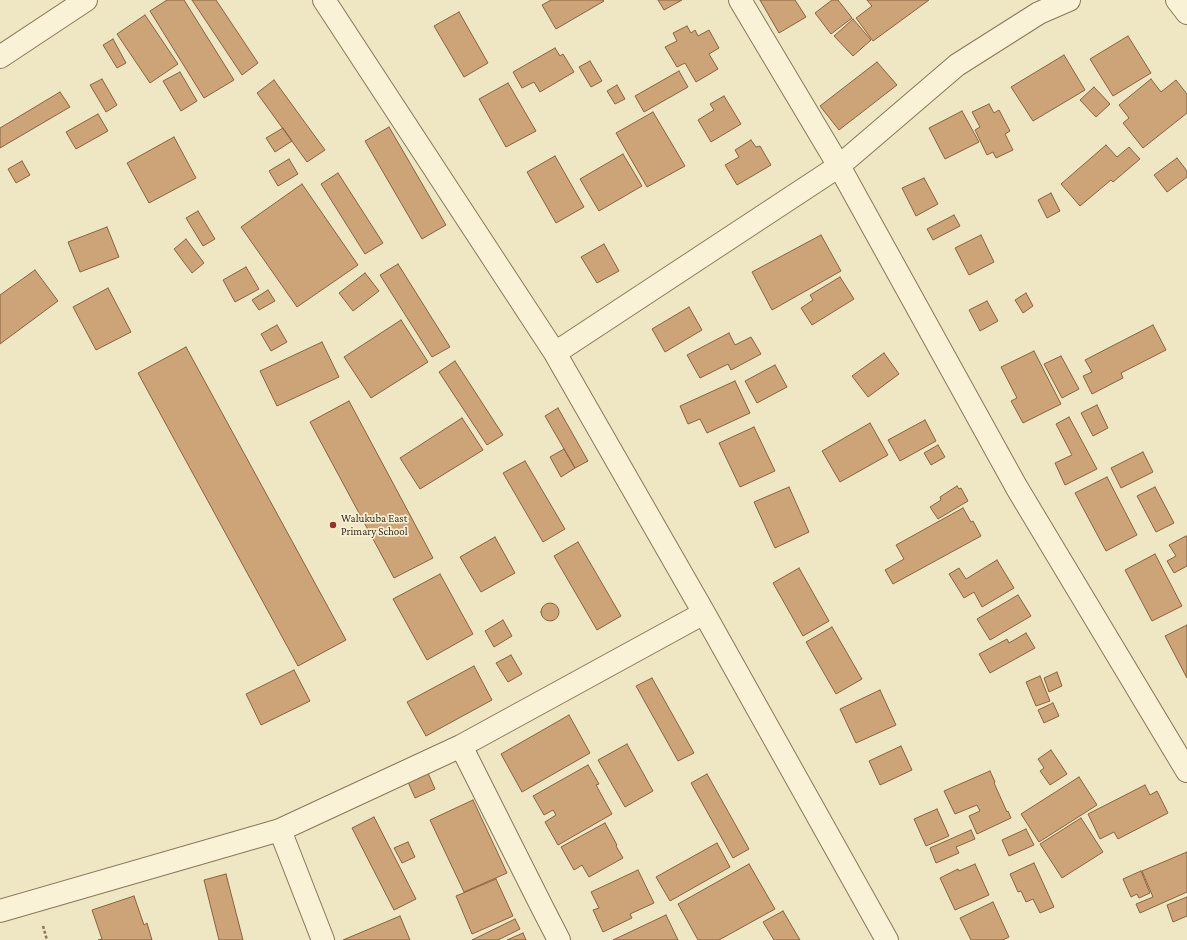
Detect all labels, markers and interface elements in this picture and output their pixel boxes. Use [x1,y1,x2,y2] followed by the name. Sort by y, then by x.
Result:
[341,512,408,538] place label: Walukuba East Primary School
[328,520,338,530] marker: Walukuba East Primary School

